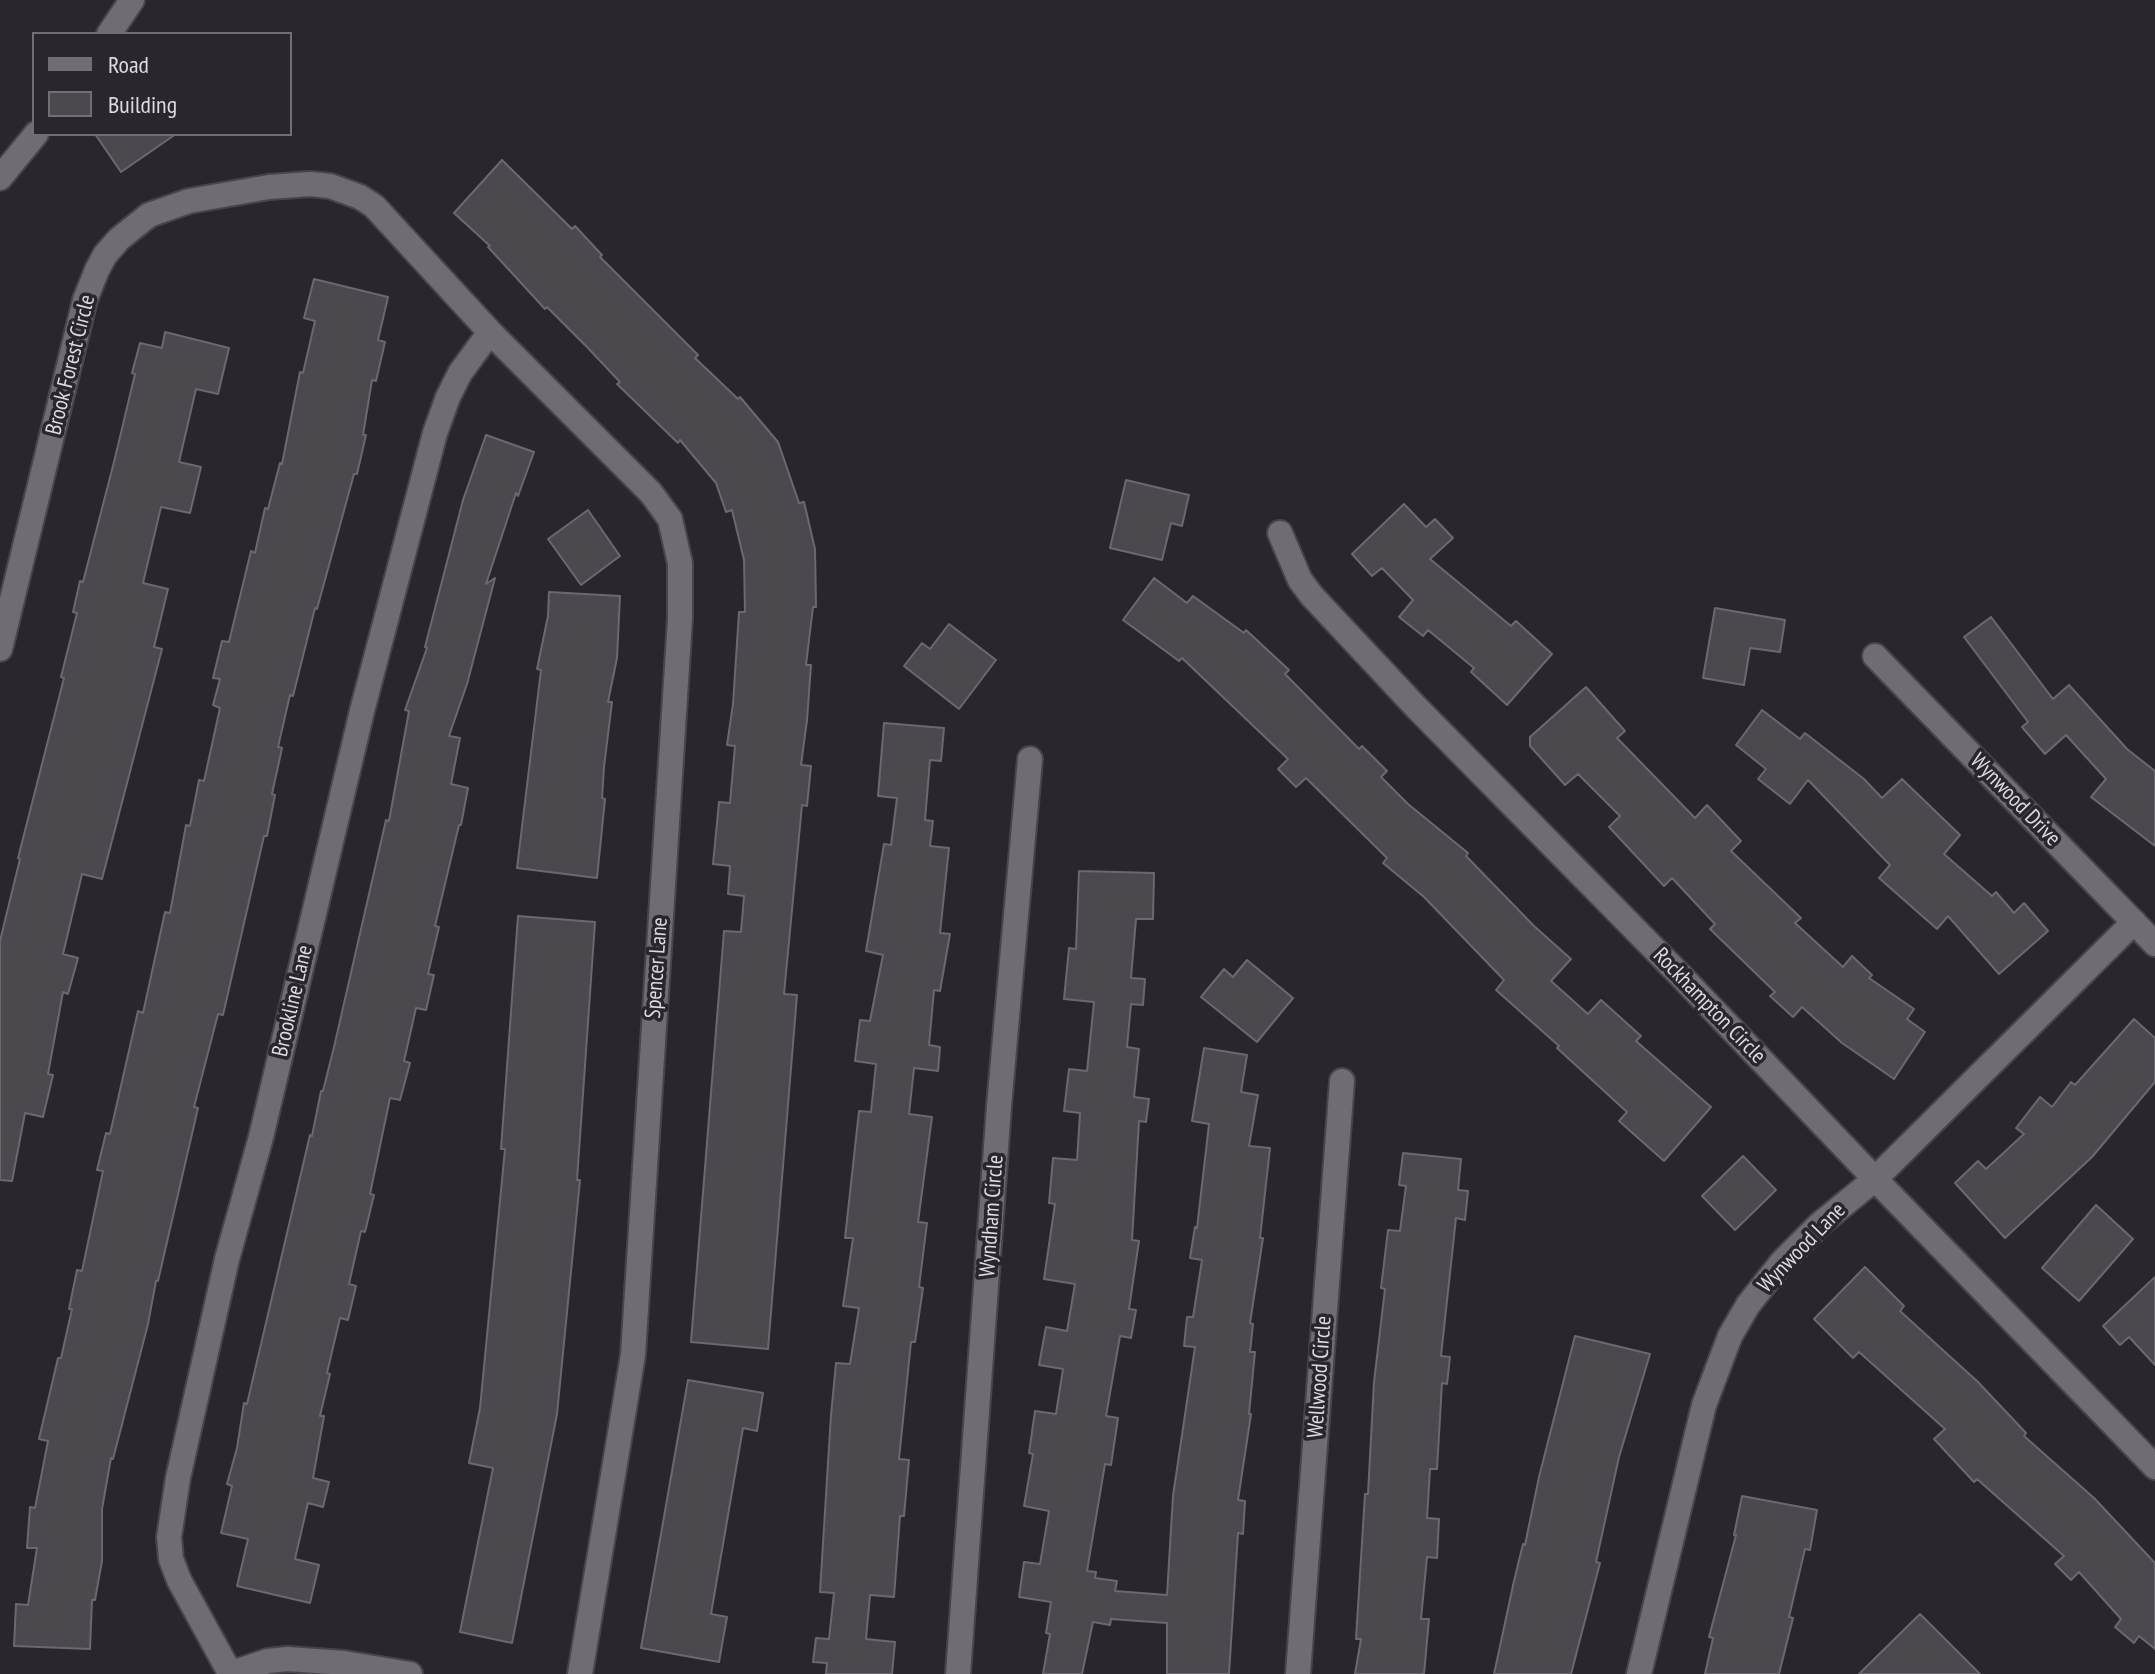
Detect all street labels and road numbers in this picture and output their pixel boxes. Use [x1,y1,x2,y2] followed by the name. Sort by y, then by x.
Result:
[41,292,101,438] street label: Brook Forest Circle
[1964,748,2066,852] street label: Wynwood Drive
[640,917,674,1019] street label: Spencer Lane
[267,943,319,1059] street label: Brookline Lane
[1647,943,1771,1069] street label: Rockhampton Circle
[975,1154,1009,1278] street label: Wyndham Circle
[1753,1198,1851,1298] street label: Wynwood Lane
[1303,1315,1337,1439] street label: Wellwood Circle

